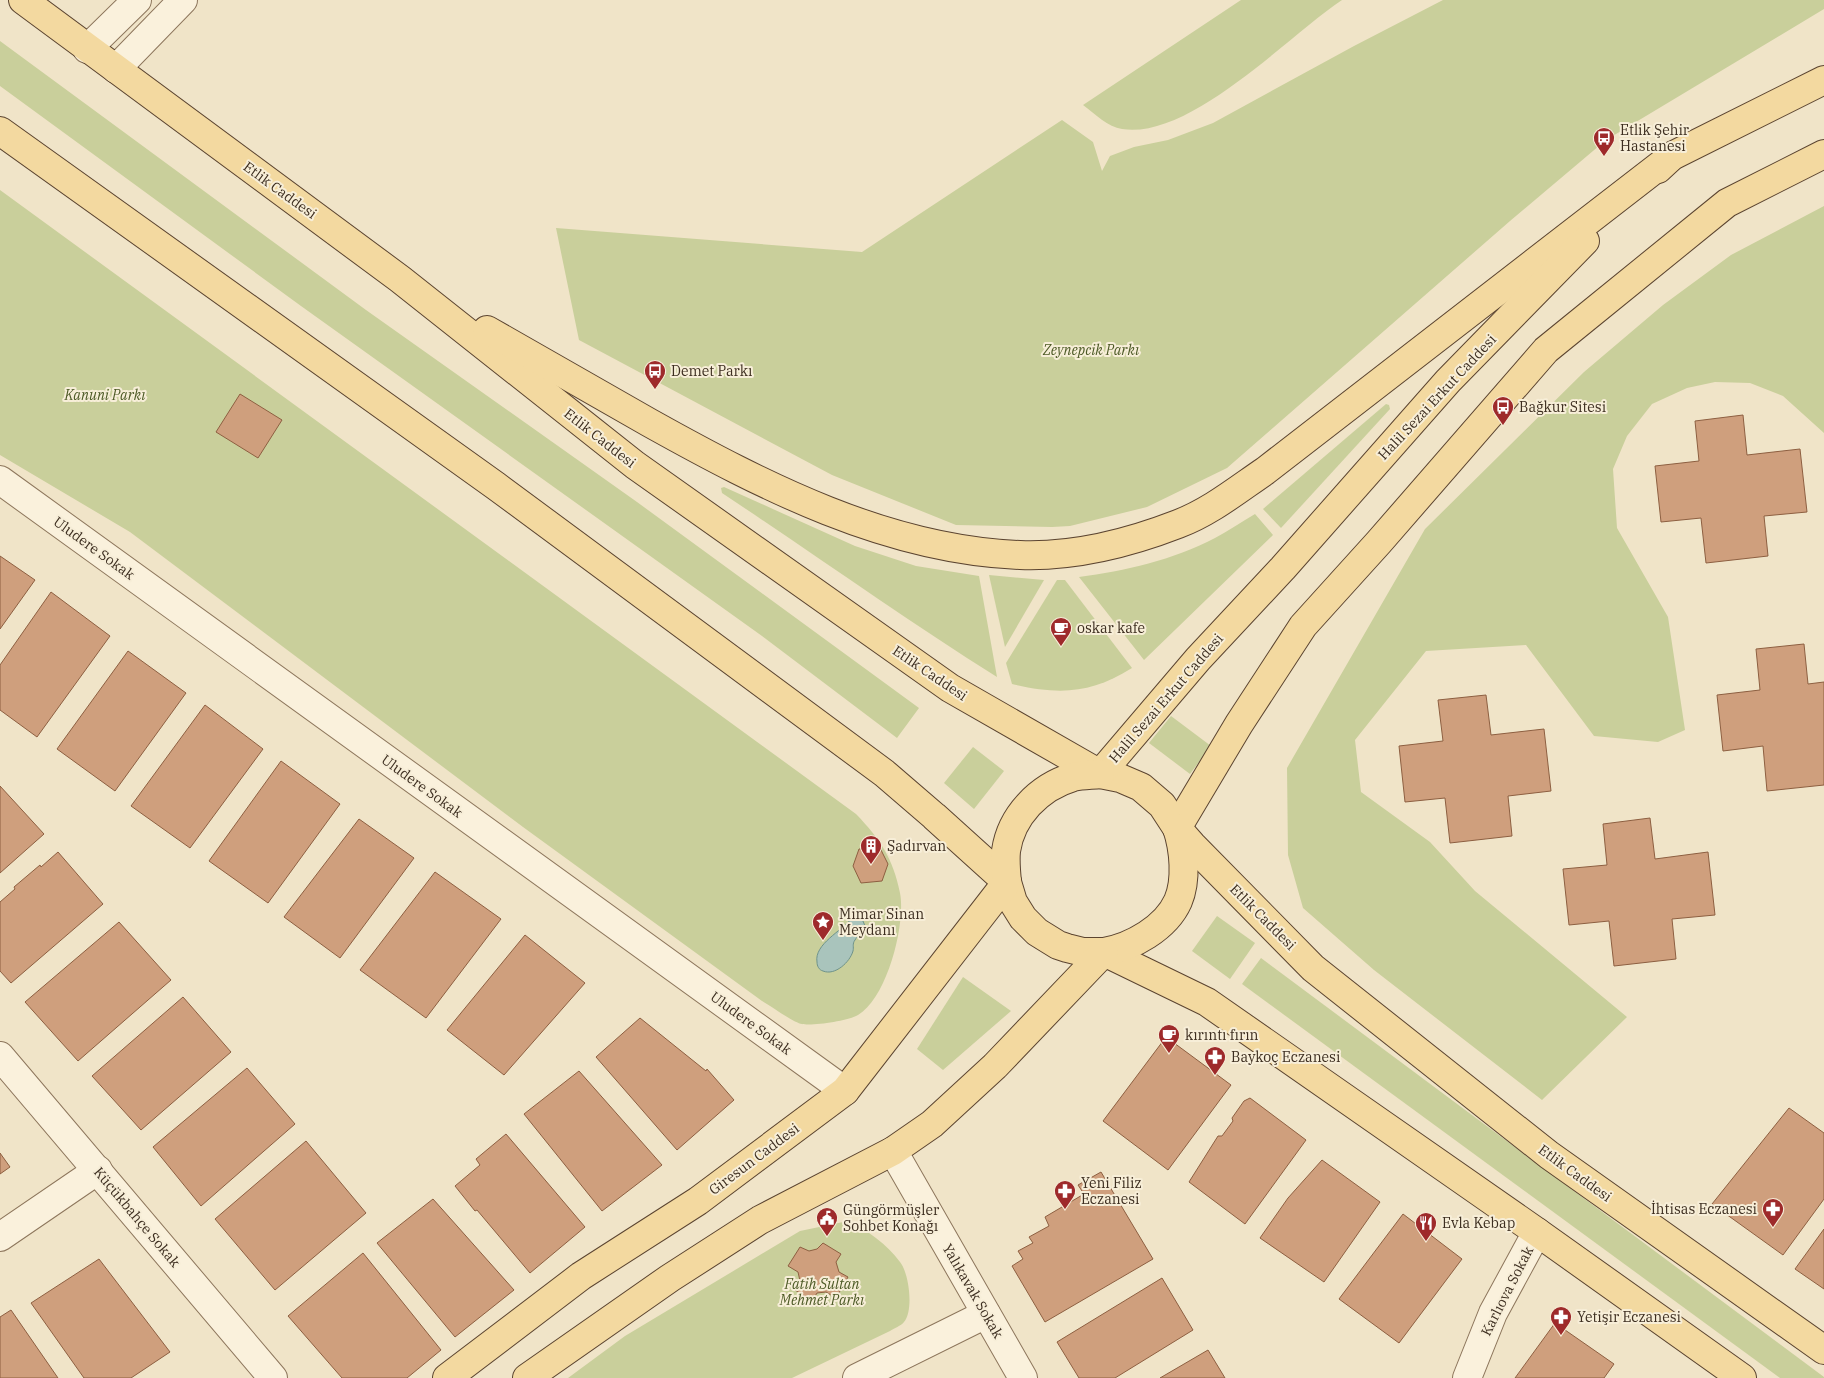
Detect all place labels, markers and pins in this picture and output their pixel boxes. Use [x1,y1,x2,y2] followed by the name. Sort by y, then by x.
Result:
[1620,121,1690,155] place label: Etlik Şehir Hastanesi
[1592,126,1616,157] bus stop icon: Etlik Şehir Hastanesi
[643,359,667,390] bus stop icon: Demet Parkı
[671,362,752,380] place label: Demet Parkı
[1491,395,1515,426] bus stop icon: Bağkur Sitesi
[1519,398,1606,416] place label: Bağkur Sitesi
[1049,616,1073,647] cafe icon: oskar kafe
[1077,619,1145,637] place label: oskar kafe
[859,834,883,865] building icon: Şadırvan
[887,837,946,855] place label: Şadırvan
[839,905,924,939] place label: Mimar Sinan Meydanı
[811,910,835,941] place icon: Mimar Sinan Meydanı
[1157,1023,1181,1054] cafe icon: kırıntı fırın
[1185,1026,1259,1044] place label: kırıntı fırın
[1203,1045,1227,1076] pharmacy icon: Baykoç Eczanesi
[1231,1048,1340,1066] place label: Baykoç Eczanesi
[1081,1174,1142,1208] place label: Yeni Filiz Eczanesi
[1053,1179,1077,1210] pharmacy icon: Yeni Filiz Eczanesi
[1761,1197,1785,1228] pharmacy icon: İhtisas Eczanesi
[1651,1200,1757,1218] place label: İhtisas Eczanesi
[843,1201,940,1235] place label: Güngörmüşler Sohbet Konağı
[815,1206,839,1237] public building icon: Güngörmüşler Sohbet Konağı
[1414,1211,1438,1242] restaurant icon: Evla Kebap
[1442,1214,1515,1232] place label: Evla Kebap
[1549,1305,1573,1336] pharmacy icon: Yetişir Eczanesi
[1577,1308,1681,1326] place label: Yetişir Eczanesi

